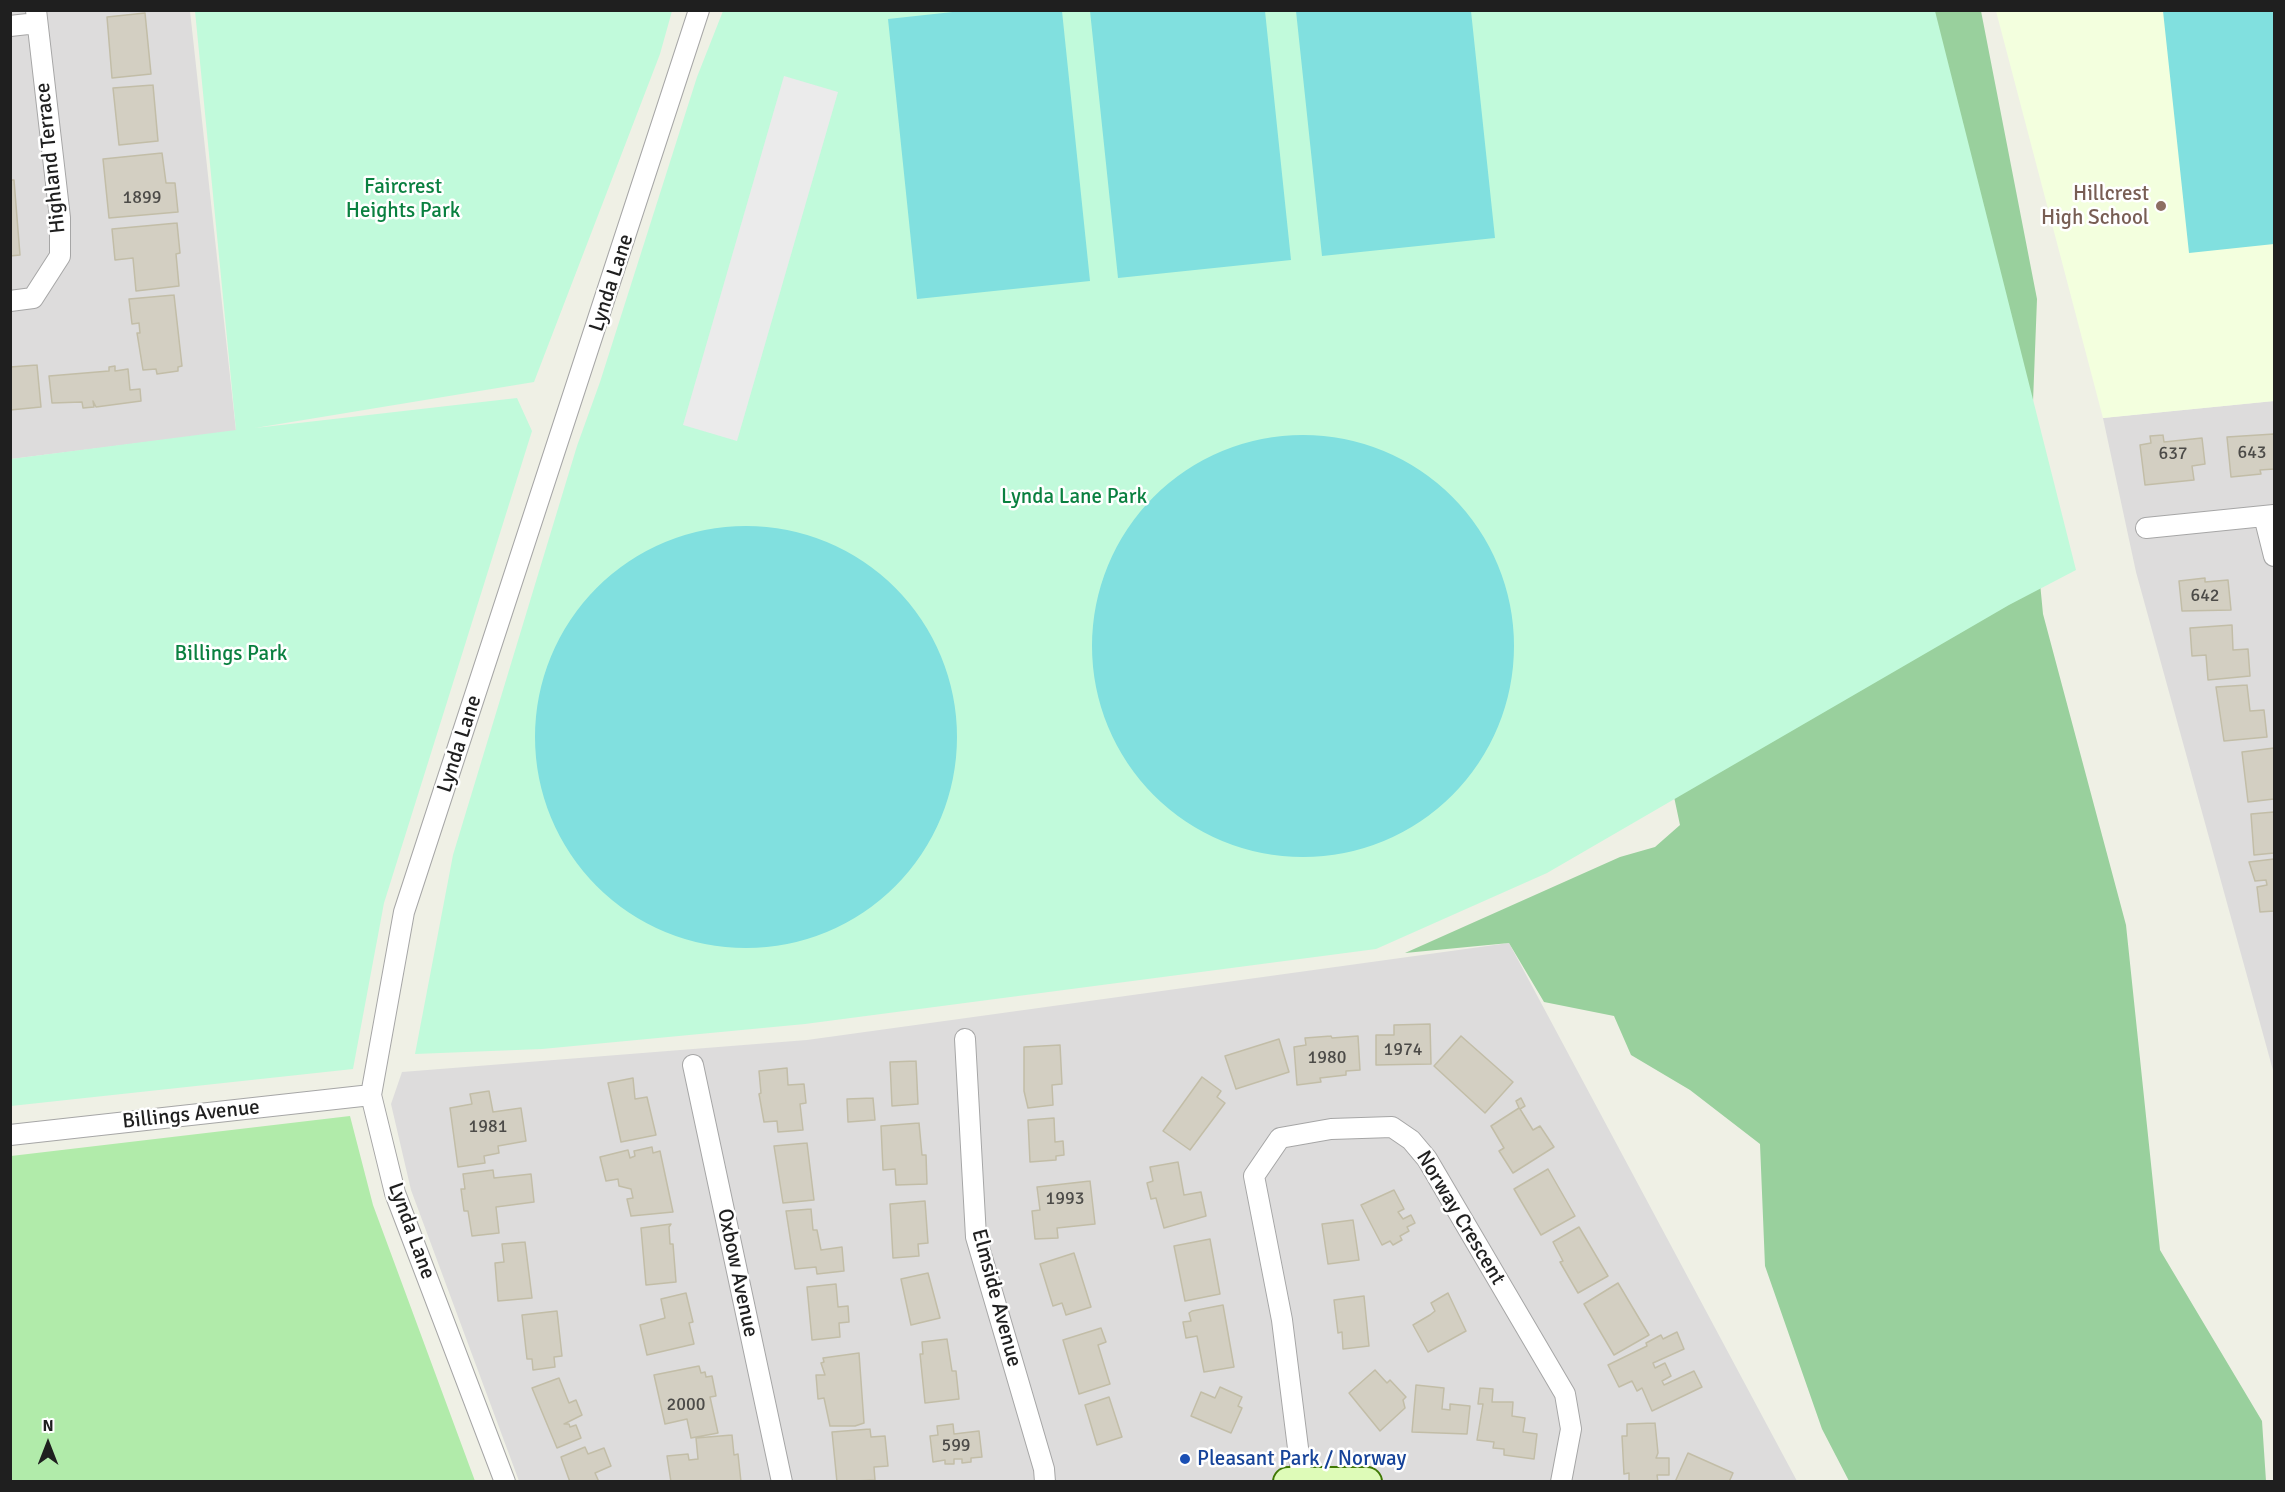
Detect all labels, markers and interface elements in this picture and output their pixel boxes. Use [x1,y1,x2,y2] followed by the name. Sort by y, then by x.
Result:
[31,81,71,235] street label: Highland Terrace
[346,174,460,224] park label: Faircrest Heights Park
[2041,181,2149,231] place label: Hillcrest High School
[123,187,161,209] house number: 1899
[2154,199,2168,213] marker: Hillcrest High School
[584,231,640,335] street label: Lynda Lane
[2237,442,2267,464] house number: 643
[2158,443,2188,465] house number: 637
[1001,484,1147,510] park label: Lynda Lane Park
[2190,585,2220,607] house number: 642
[175,641,287,667] park label: Billings Park
[432,692,488,796] street label: Lynda Lane
[1384,1039,1422,1061] house number: 1974
[1308,1047,1346,1069] house number: 1980
[121,1095,261,1135] street label: Billings Avenue
[469,1116,507,1138] house number: 1981
[1410,1146,1510,1290] street label: Norway Crescent
[382,1179,440,1283] street label: Lynda Lane
[1046,1188,1084,1210] house number: 1993
[711,1207,763,1339] street label: Oxbow Avenue
[965,1226,1027,1370] street label: Elmside Avenue
[667,1394,705,1416] house number: 2000
[18,1414,78,1474] north arrow
[42,1416,54,1436] text: N
[941,1435,971,1457] house number: 599
[1197,1446,1406,1472] place label: Pleasant Park / Norway
[1178,1452,1192,1466] marker: Pleasant Park / Norway

